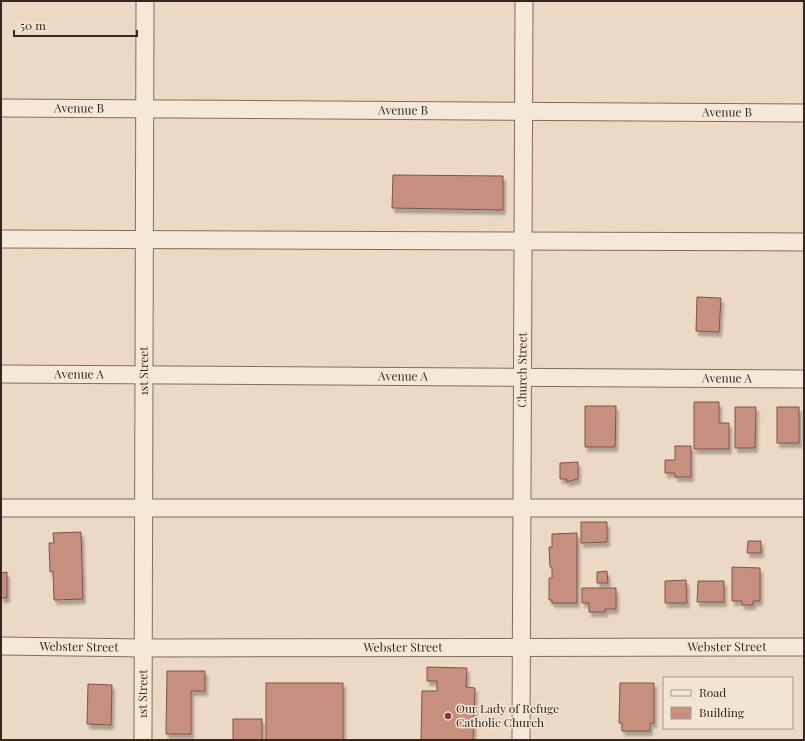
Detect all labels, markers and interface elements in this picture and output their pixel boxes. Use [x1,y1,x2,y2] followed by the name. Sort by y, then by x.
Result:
[14,12,137,38] scale bar
[20,17,46,33] text: 50 m
[53,99,104,116] street label: Avenue B
[377,101,428,118] street label: Avenue B
[701,103,752,120] street label: Avenue B
[513,331,530,408] street label: Church Street
[135,346,151,396] street label: 1st Street
[53,365,104,382] street label: Avenue A
[377,367,428,384] street label: Avenue A
[701,369,752,386] street label: Avenue A
[38,638,119,655] street label: Webster Street
[687,638,767,654] street label: Webster Street
[363,639,443,655] street label: Webster Street
[134,669,150,719] street label: 1st Street
[663,677,793,729] legend
[699,684,726,700] text: Road
[456,700,559,730] place label: Our Lady of Refuge Catholic Church
[699,704,745,720] text: Building
[443,711,453,721] marker: Our Lady of Refuge Catholic Church

